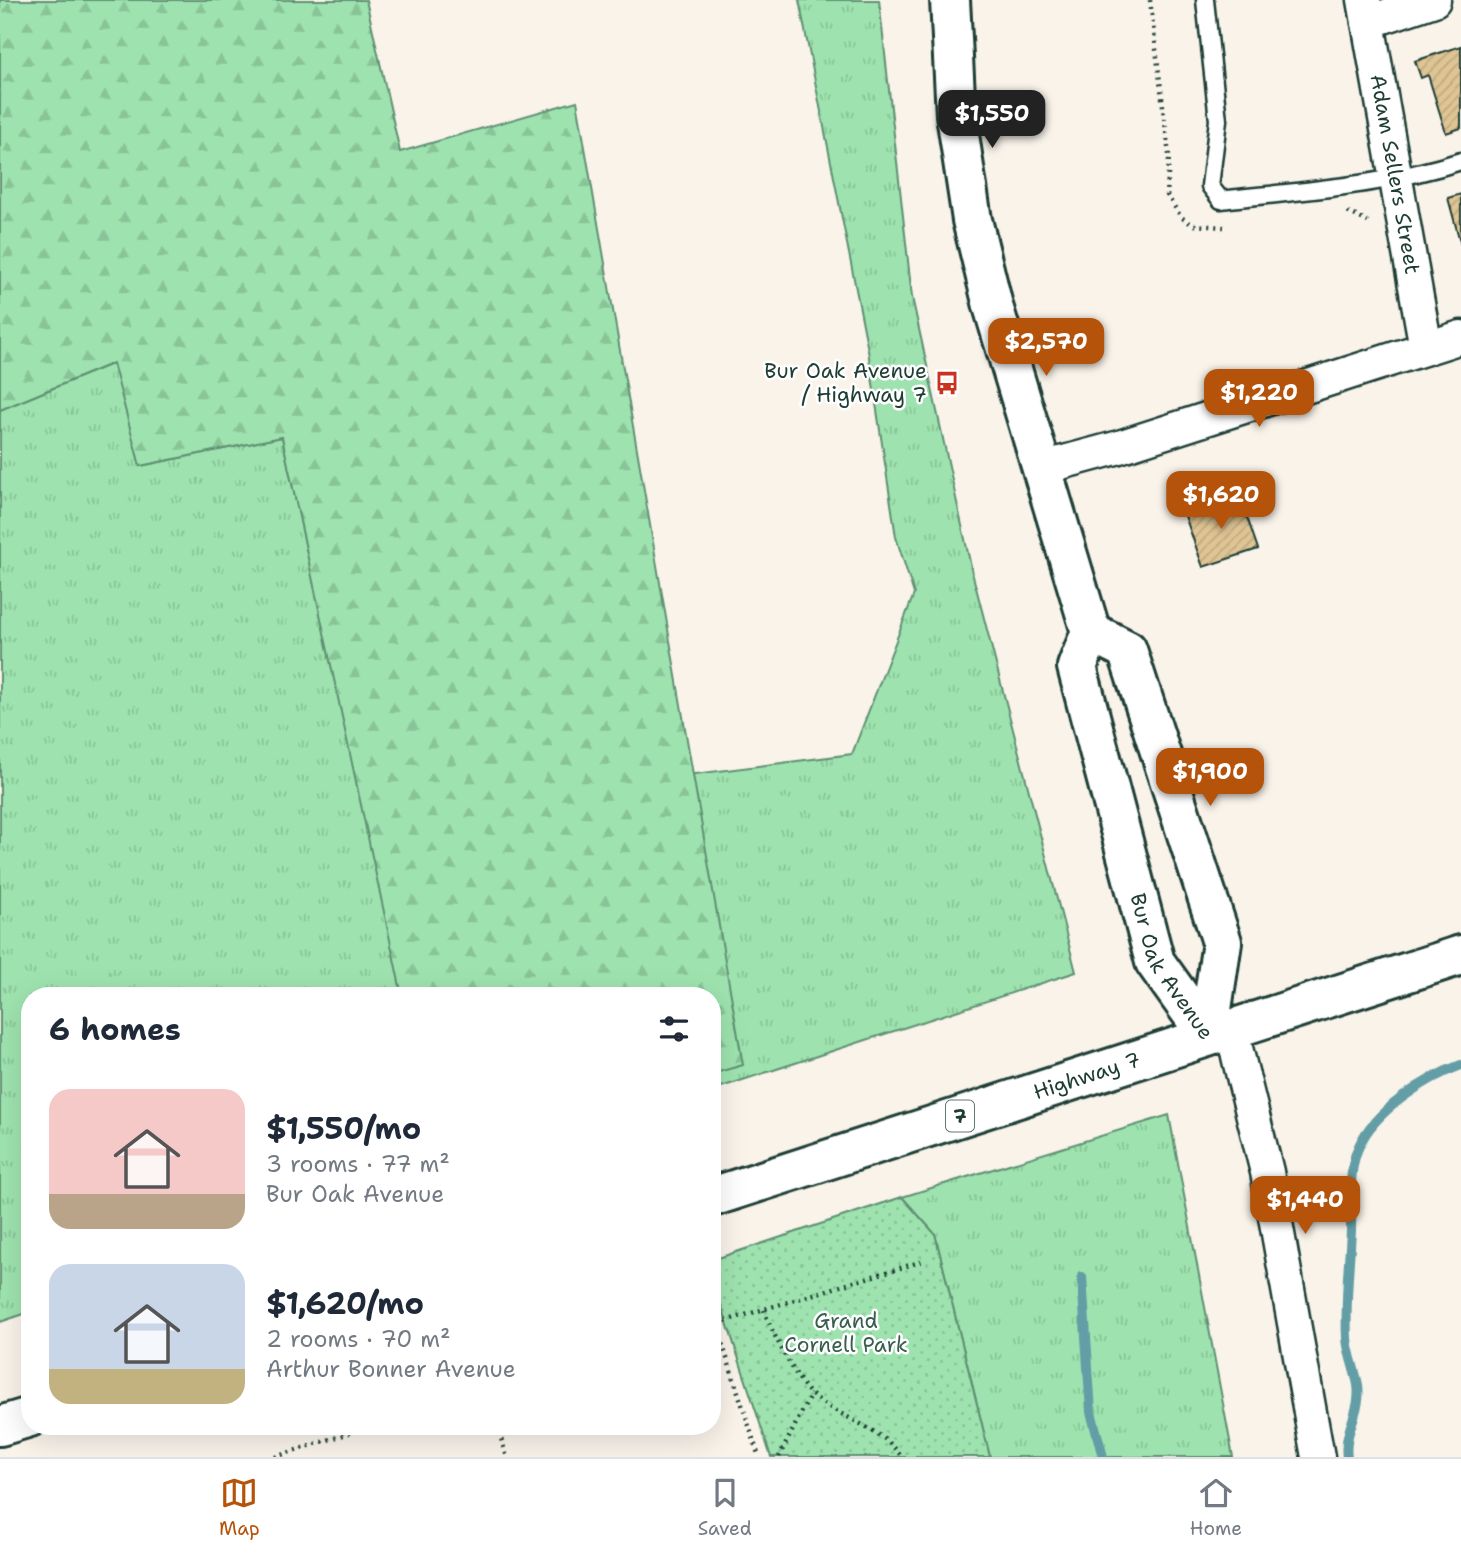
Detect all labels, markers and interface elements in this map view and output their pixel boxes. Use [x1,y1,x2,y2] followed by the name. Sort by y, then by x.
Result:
[1364,72,1427,276] street label: Adam Sellers Street
[935,90,1049,150] pin: $1,550
[954,98,1030,128] text: $1,550
[989,318,1103,378] pin: $2,570
[1004,326,1088,356] text: $2,570
[764,357,927,409] place label: Bur Oak Avenue / Highway 7
[933,369,961,397] bus stop icon: Bur Oak Avenue / Highway 7
[1202,370,1316,429] pin: $1,220
[1220,377,1298,407] text: $1,220
[1164,472,1278,531] pin: $1,620
[1182,479,1260,509] text: $1,620
[1153,748,1267,808] pin: $1,900
[1172,756,1248,786] text: $1,900
[1123,890,1220,1045] street label: Bur Oak Avenue
[49,1009,181,1050] text: 6 homes
[655,1010,693,1048] icon: filters
[1030,1046,1144,1106] street label: Highway 7
[946,1100,974,1132] road number: 7
[266,1108,421,1149] text: $1,550/mo
[105,1117,189,1201] icon: home
[266,1149,450,1179] text: 3 rooms · 77 m²
[1248,1176,1362,1236] pin: $1,440
[266,1179,444,1209] text: Bur Oak Avenue
[1266,1184,1344,1214] text: $1,440
[266,1283,424,1324] text: $1,620/mo
[105,1292,189,1376] icon: home
[784,1307,908,1359] park label: Grand Cornell Park
[266,1324,451,1354] text: 2 rooms · 70 m²
[266,1354,516,1384] text: Arthur Bonner Avenue
[219,1474,260,1541] tab: Map
[698,1474,752,1541] tab: Saved
[1190,1474,1242,1541] tab: Home

